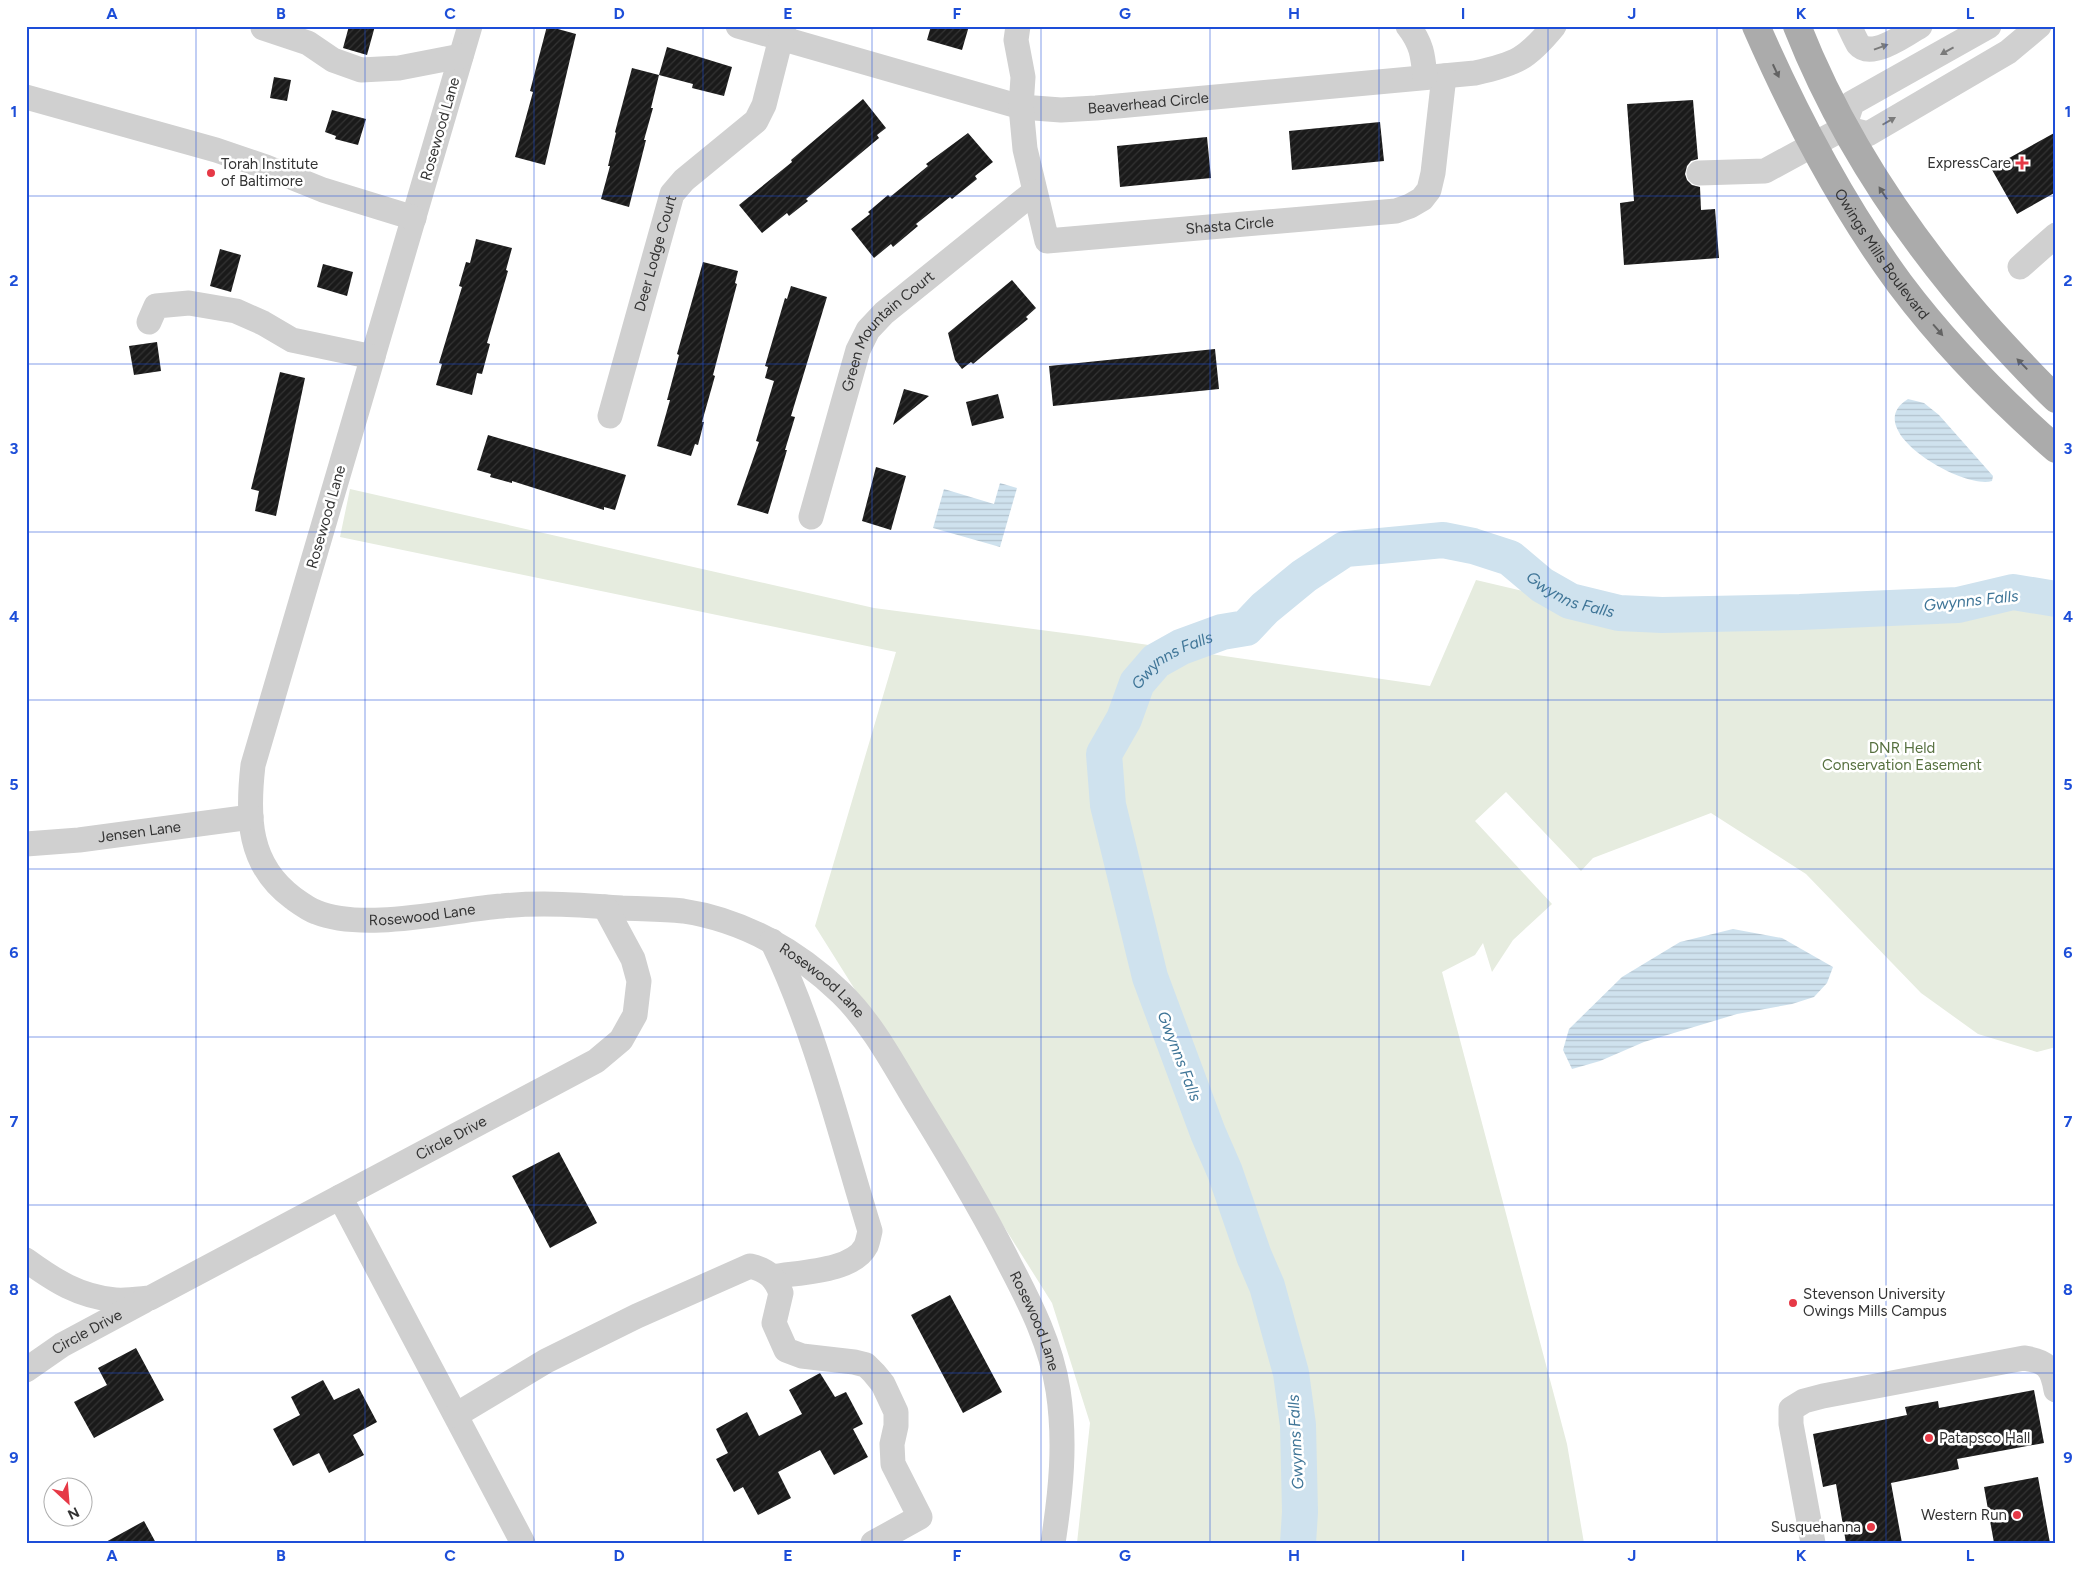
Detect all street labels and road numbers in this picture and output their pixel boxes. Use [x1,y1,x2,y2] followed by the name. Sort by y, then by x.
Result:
[417,75,463,183] street label: Rosewood Lane
[1087,89,1210,117] street label: Beaverhead Circle
[1831,185,1933,323] street label: Owings Mills Boulevard
[631,193,680,314] street label: Deer Lodge Court
[1185,213,1274,238] street label: Shasta Circle
[838,267,938,394] street label: Green Mountain Court
[303,463,349,571] street label: Rosewood Lane
[97,817,182,846] street label: Jensen Lane
[369,900,476,929] street label: Rosewood Lane
[776,939,868,1021] street label: Rosewood Lane
[413,1112,490,1164] street label: Circle Drive
[1006,1268,1063,1373] street label: Rosewood Lane
[48,1305,125,1358] street label: Circle Drive

